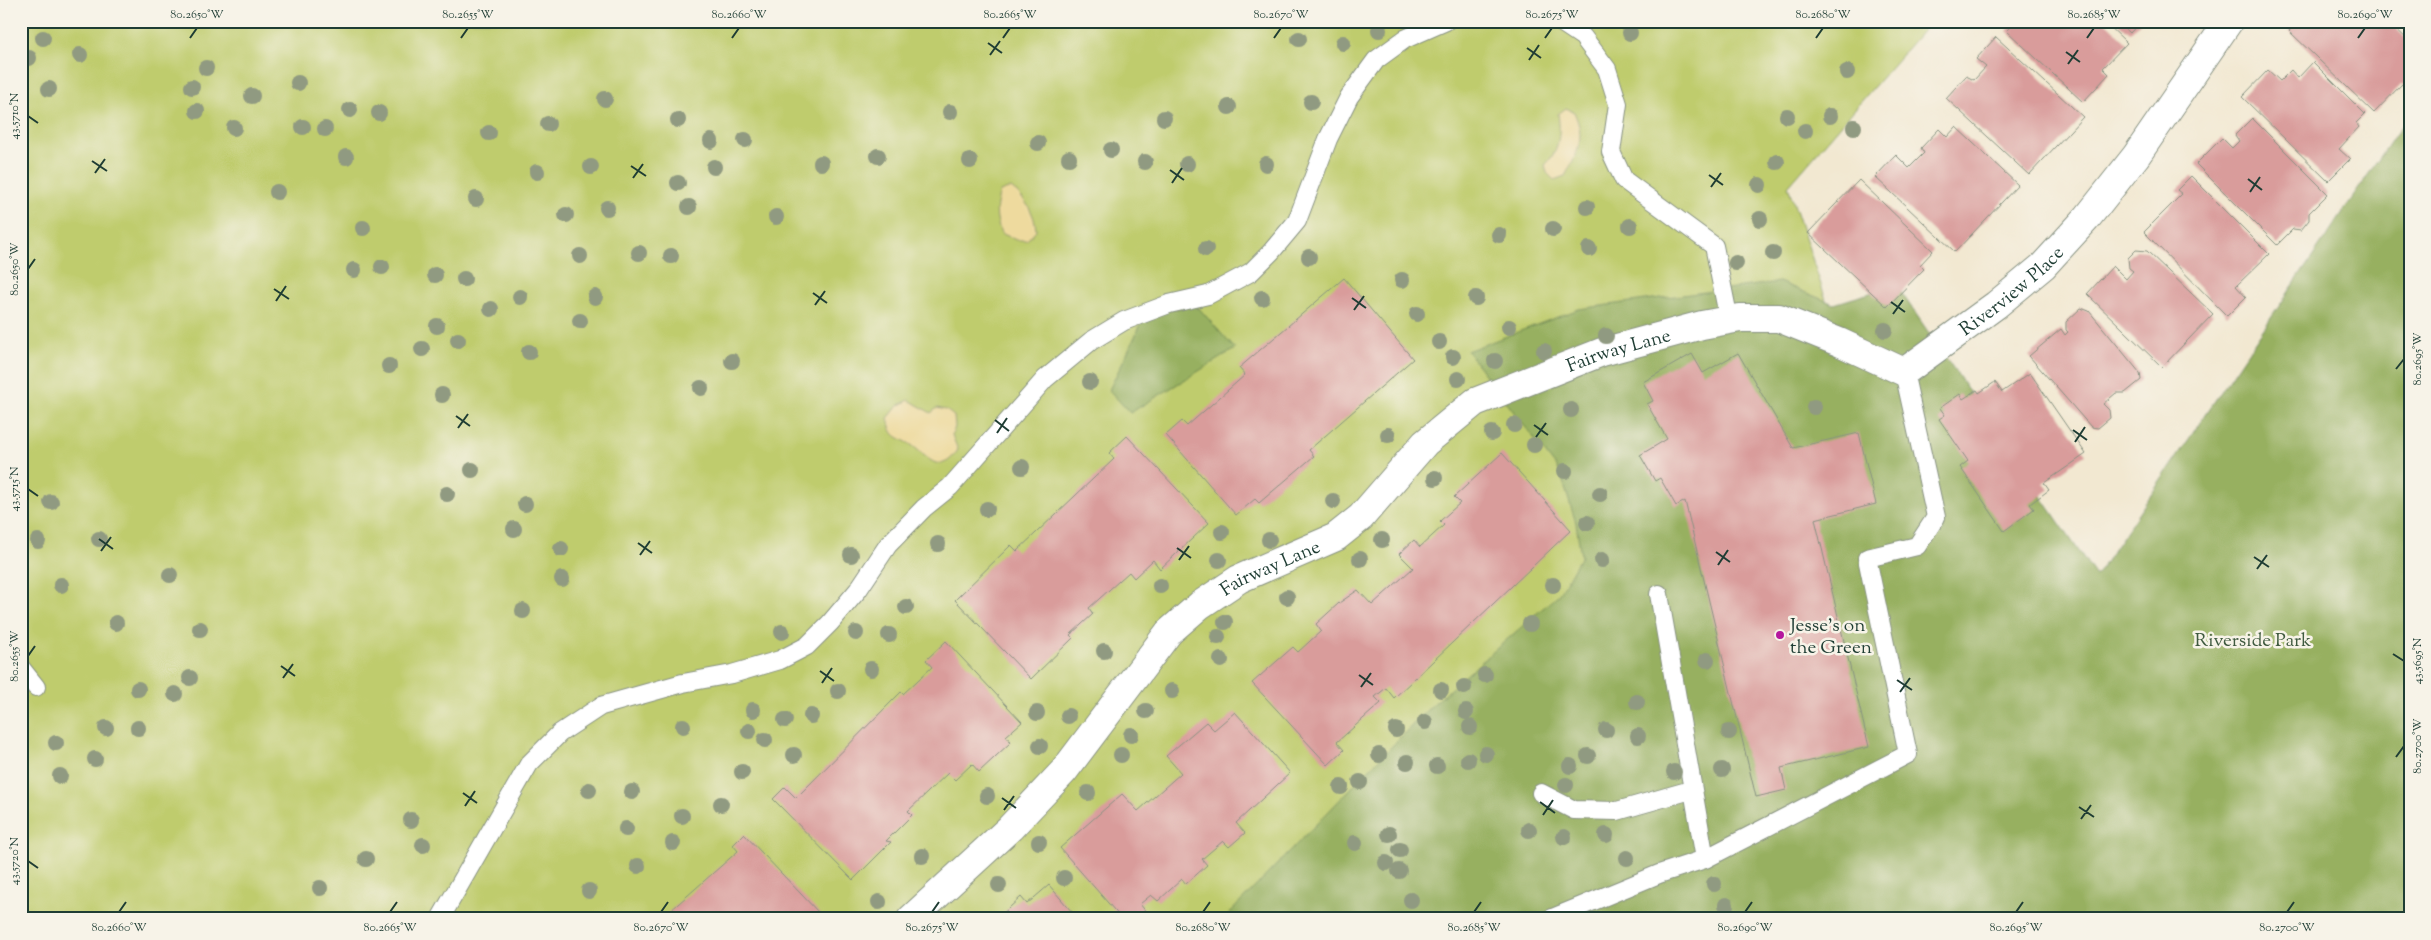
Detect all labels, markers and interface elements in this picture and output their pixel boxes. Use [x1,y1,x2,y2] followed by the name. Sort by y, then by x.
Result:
[170,6,224,24] text: 80.2650°W
[442,6,494,24] text: 80.2655°W
[711,6,767,24] text: 80.2660°W
[983,6,1037,24] text: 80.2665°W
[1254,6,1309,24] text: 80.2670°W
[1525,6,1579,24] text: 80.2675°W
[1795,6,1851,24] text: 80.2680°W
[2067,6,2121,24] text: 80.2685°W
[2338,6,2393,24] text: 80.2690°W
[6,92,24,139] text: 43.5710°N
[1954,241,2071,343] street label: Riverview Place
[6,242,24,296] text: 80.2650°W
[1563,323,1674,381] street label: Fairway Lane
[2409,332,2427,386] text: 80.2695°W
[6,466,24,511] text: 43.5715°N
[1215,534,1325,604] street label: Fairway Lane
[1789,613,1872,662] place label: Jesse's on the Green
[2195,628,2312,655] park label: Riverside Park
[1774,629,1786,641] marker: Jesse's on the Green
[6,630,24,682] text: 80.2655°W
[2409,637,2427,684] text: 43.5695°N
[2409,718,2427,774] text: 80.2700°W
[6,836,24,885] text: 43.5720°N
[91,919,147,937] text: 80.2660°W
[363,919,417,937] text: 80.2665°W
[634,919,689,937] text: 80.2670°W
[905,919,959,937] text: 80.2675°W
[1175,919,1231,937] text: 80.2680°W
[1447,919,1501,937] text: 80.2685°W
[1718,919,1773,937] text: 80.2690°W
[1989,919,2043,937] text: 80.2695°W
[2259,919,2315,937] text: 80.2700°W

